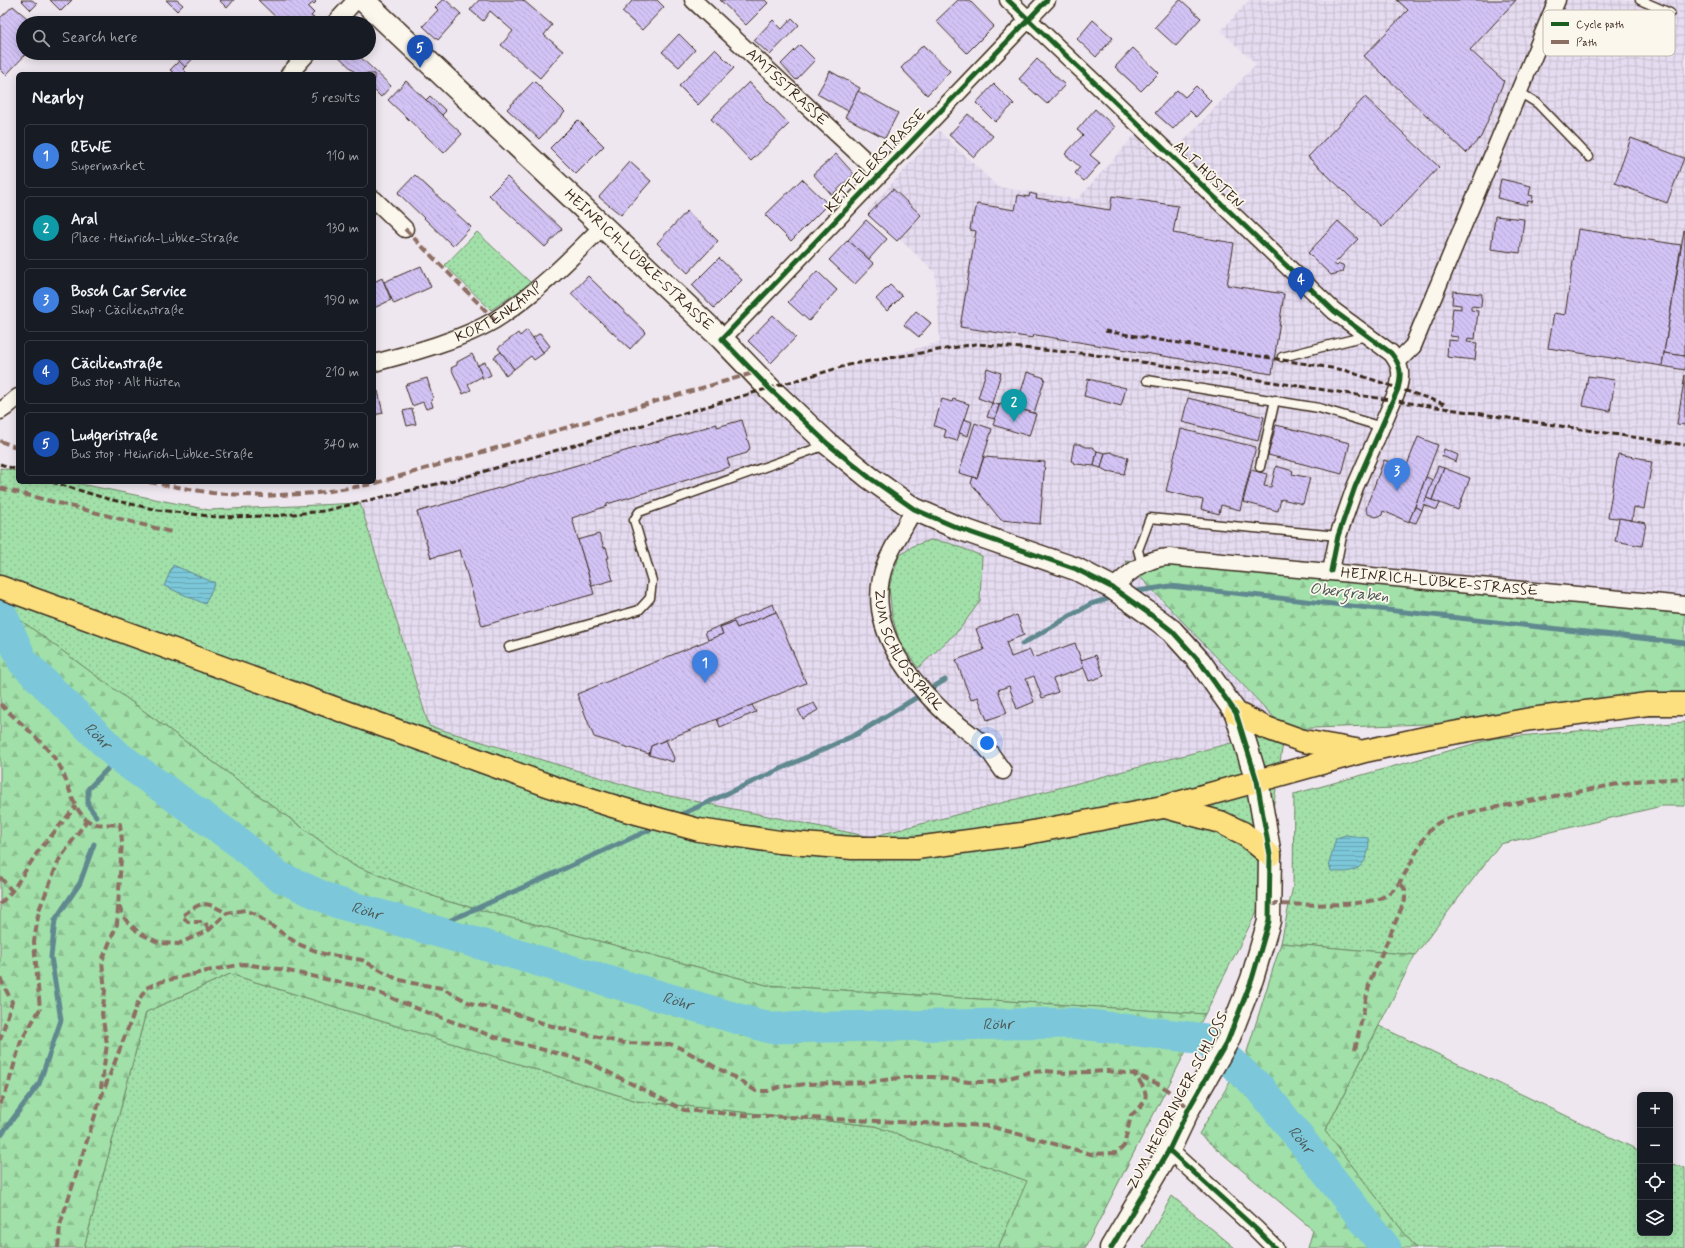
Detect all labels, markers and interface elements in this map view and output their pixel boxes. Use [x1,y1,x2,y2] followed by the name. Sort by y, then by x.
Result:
[1543,10,1675,56] legend
[16,16,376,60] search box
[1576,18,1624,32] text: Cycle path
[30,27,52,49] icon: search
[62,28,138,48] text: Search here
[407,35,433,68] pin: 5
[1576,36,1597,50] text: Path
[741,44,832,131] street label: AMTSSTRASSE
[32,87,84,109] text: Nearby
[311,90,360,107] text: 5 results
[821,104,931,217] street label: KETTELERSTRASSE
[1169,137,1247,214] street label: ALT HÜSTEN
[71,138,112,158] text: REWE
[43,148,49,165] text: 1
[326,148,359,165] text: 110 m
[71,158,145,175] text: Supermarket
[560,185,718,336] street label: HEINRICH-LÜBKE-STRASSE
[71,210,98,230] text: Aral
[43,220,49,237] text: 2
[326,220,359,237] text: 130 m
[71,230,239,247] text: Place · Heinrich-Lübke-Straße
[1288,267,1314,300] pin: 4
[452,278,548,348] street label: KORTENKAMP
[71,282,187,302] text: Bosch Car Service
[43,292,49,309] text: 3
[324,292,359,309] text: 190 m
[71,302,184,319] text: Shop · Cäcilienstraße
[71,354,163,374] text: Cäcilienstraße
[42,364,50,381] text: 4
[325,364,359,381] text: 210 m
[71,374,180,391] text: Bus stop · Alt Hüsten
[1001,389,1027,422] pin: 2
[71,426,158,446] text: Ludgeristraße
[42,436,50,453] text: 5
[324,436,359,453] text: 340 m
[71,446,253,463] text: Bus stop · Heinrich-Lübke-Straße
[1384,458,1410,491] pin: 3
[1340,563,1539,601] street label: HEINRICH-LÜBKE-STRASSE
[1308,578,1390,610] water label: Obergraben
[869,589,947,716] street label: ZUM SCHLOSSPARK
[692,650,718,683] pin: 1
[79,718,118,756] water label: Röhr
[977,733,997,753] your location
[349,897,386,926] water label: Röhr
[660,987,698,1016] water label: Röhr
[1123,1008,1234,1193] street label: ZUM HERDRINGER SCHLOSS
[982,1013,1016,1035] water label: Röhr
[1637,1092,1673,1236] map controls
[1637,1092,1673,1128] button: +
[1283,1121,1320,1160] water label: Röhr
[1637,1128,1673,1164] button: −
[1637,1164,1673,1200] button: locate
[1637,1200,1673,1236] button: layers

